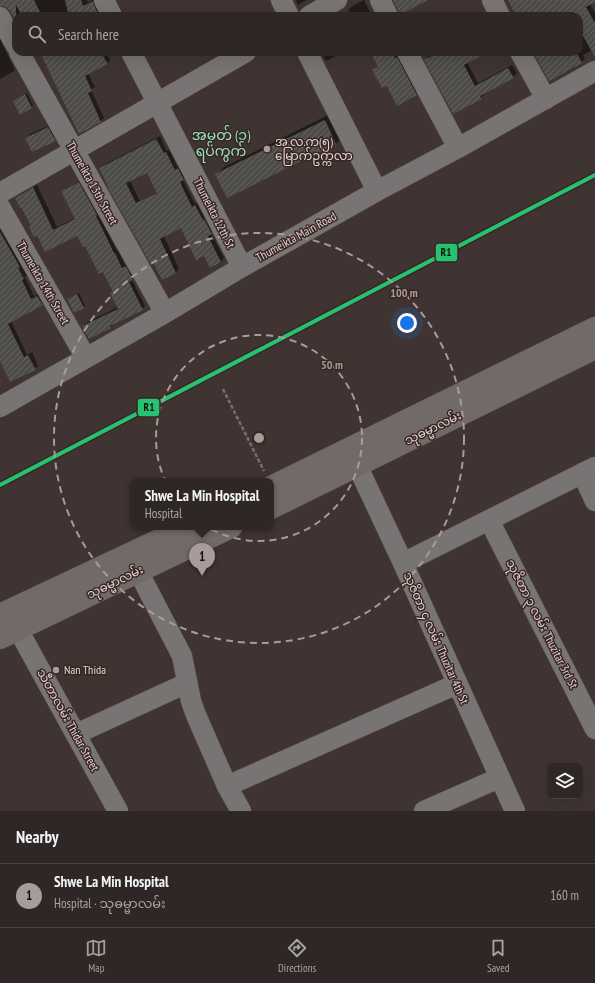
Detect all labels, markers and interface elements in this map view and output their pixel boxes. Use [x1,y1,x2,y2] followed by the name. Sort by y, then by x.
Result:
[12,12,583,56] search box
[26,23,48,45] icon: search
[58,25,119,44] text: Search here
[192,125,251,163] district label: အမှတ် (၁) ရပ်ကွက်
[275,134,353,166] place label: အ.လ.က(၅) မြောက်ဥက္ကလာ
[63,138,122,228] street label: Thumeikta 13th Street
[262,144,272,154] marker: အ.လ.က(၅) မြောက်ဥက္ကလာ
[190,175,239,251] street label: Thumeikta 12th St
[253,208,339,265] street label: Thumeikta Main Road
[14,239,74,327] street label: Thumeikta 14th Street
[435,243,458,262] line badge: R1
[441,245,451,259] text: R1
[390,285,418,300] text: 100 m
[397,313,417,333] your location
[321,357,343,372] text: 50 m
[137,398,160,417] line badge: R1
[144,400,154,414] text: R1
[402,407,465,451] street label: သုဓမ္မာလမ်း
[252,431,266,445] centre of rings
[130,478,274,530] popup
[145,486,259,505] text: Shwe La Min Hospital
[145,505,182,522] text: Hospital
[189,543,215,576] pin: 1
[501,556,583,693] street label: သုဇိတာ ၃ လမ်း Thuzitar 3rd St
[84,561,147,605] street label: သုဓမ္မာလမ်း
[398,569,474,708] street label: သုဇိတာ ၄ လမ်း Thuzitar 4th St
[64,662,106,677] place label: Nan Thida
[34,665,104,774] street label: သီတာလမ်း Thidar Street
[51,665,61,675] marker: Nan Thida
[547,763,583,799] map controls
[547,763,583,799] button: layers
[16,826,59,848] text: Nearby
[54,872,169,891] text: Shwe La Min Hospital
[26,887,32,904] text: 1
[550,887,579,904] text: 160 m
[54,895,166,912] text: Hospital · သုဓမ္မာလမ်း
[85,937,107,975] tab: Map
[278,937,316,975] tab: Directions
[487,937,510,975] tab: Saved

